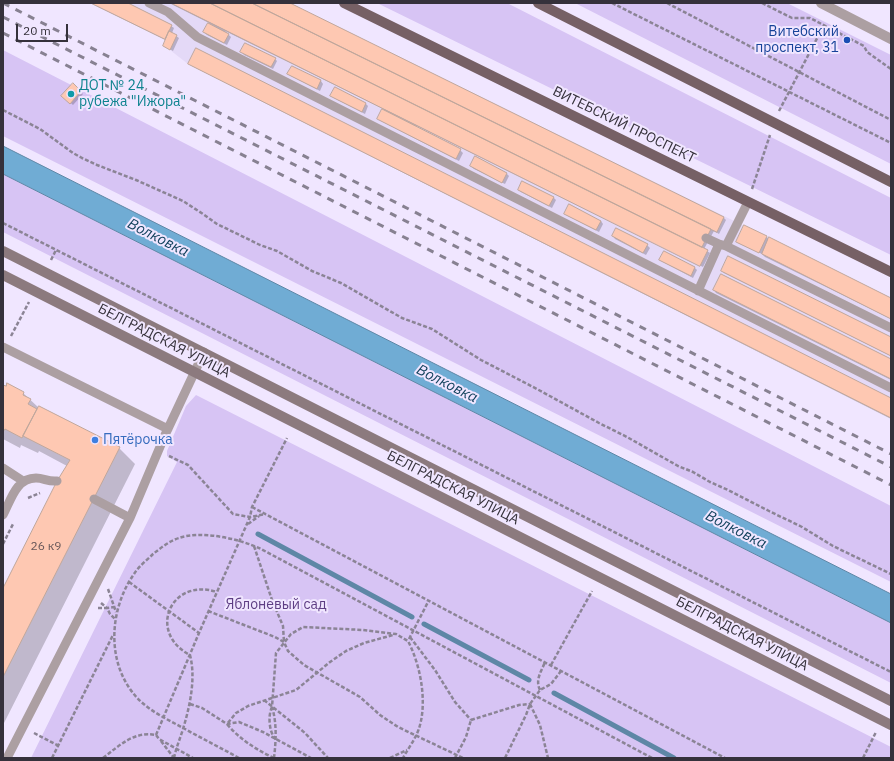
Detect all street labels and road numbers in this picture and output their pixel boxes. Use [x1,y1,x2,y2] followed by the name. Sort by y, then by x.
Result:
[550,83,698,167] street label: ВИТЕБСКИЙ ПРОСПЕКТ
[95,300,233,382] street label: БЕЛГРАДСКАЯ УЛИЦА
[384,447,522,529] street label: БЕЛГРАДСКАЯ УЛИЦА
[673,593,811,675] street label: БЕЛГРАДСКАЯ УЛИЦА

